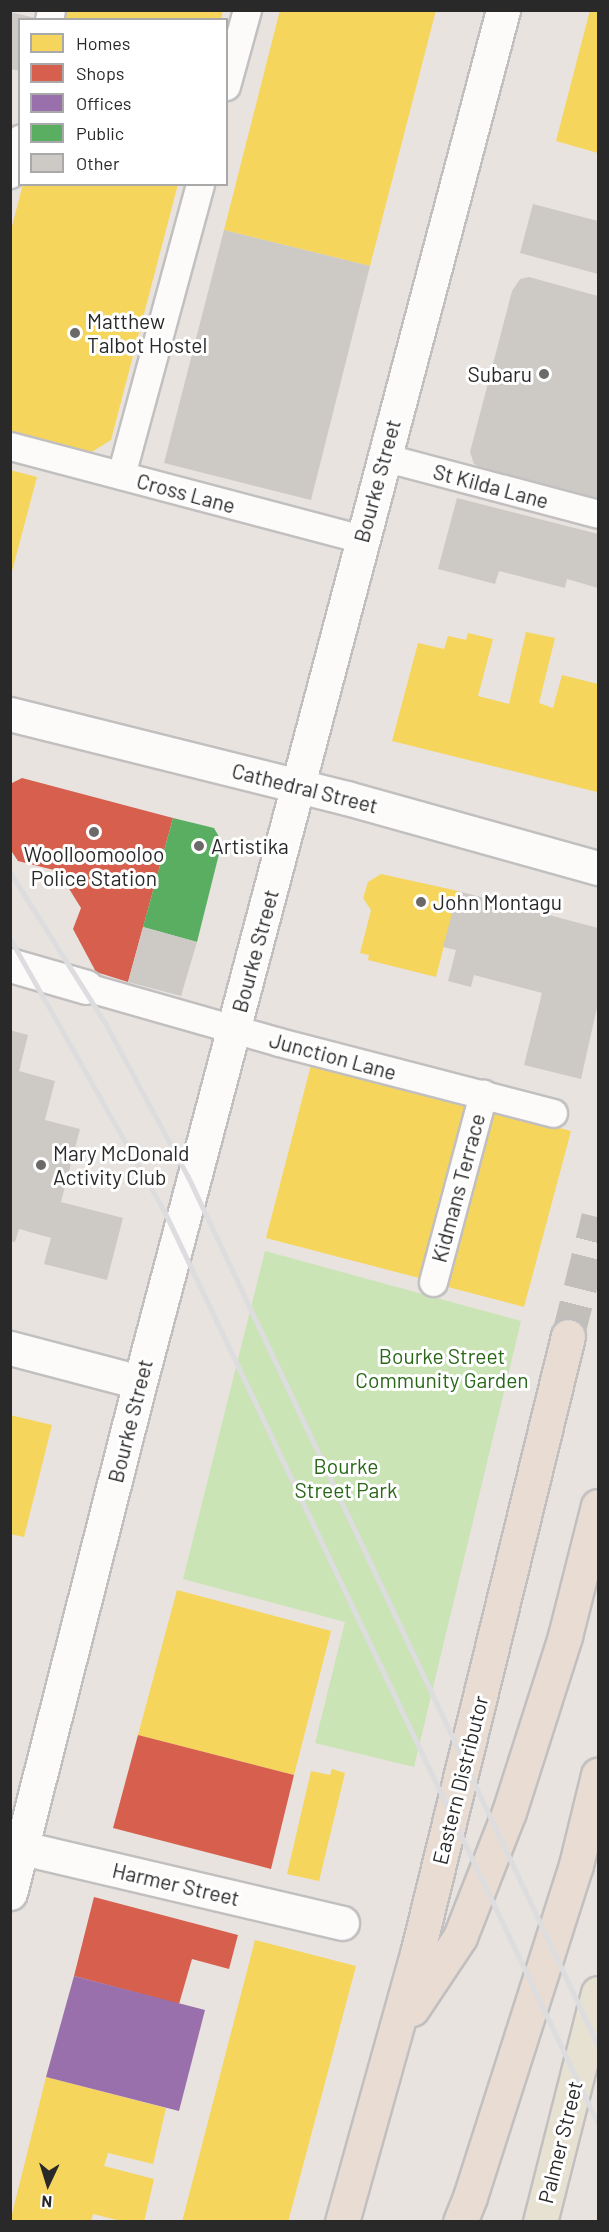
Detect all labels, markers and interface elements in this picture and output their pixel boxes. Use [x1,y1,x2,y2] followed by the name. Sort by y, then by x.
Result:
[18,18,228,186] legend
[76,32,130,54] text: Homes
[76,62,125,84] text: Shops
[76,92,132,114] text: Offices
[76,122,124,144] text: Public
[76,152,119,174] text: Other
[87,308,207,358] place label: Matthew Talbot Hostel
[68,326,82,340] marker: Matthew Talbot Hostel
[467,361,532,387] place label: Subaru
[537,367,551,381] marker: Subaru
[348,417,406,545] street label: Bourke Street
[430,458,552,514] street label: St Kilda Lane
[134,468,238,518] street label: Cross Lane
[229,758,381,818] street label: Cathedral Street
[87,825,101,839] marker: Woolloomooloo Police Station
[211,833,289,859] place label: Artistika
[192,839,206,853] marker: Artistika
[24,841,164,891] place label: Woolloomooloo Police Station
[226,887,284,1015] street label: Bourke Street
[433,889,562,915] place label: John Montagu
[414,895,428,909] marker: John Montagu
[267,1027,399,1085] street label: Junction Lane
[426,1111,490,1265] street label: Kidmans Terrace
[53,1140,190,1190] place label: Mary McDonald Activity Club
[34,1158,48,1172] marker: Mary McDonald Activity Club
[355,1343,529,1393] park label: Bourke Street Community Garden
[102,1357,158,1485] street label: Bourke Street
[295,1453,397,1503] park label: Bourke Street Park
[427,1693,493,1867] street label: Eastern Distributor
[110,1857,242,1911] street label: Harmer Street
[533,2078,587,2206] street label: Palmer Street
[18,2154,78,2214] north arrow
[41,2193,53,2212] text: N

